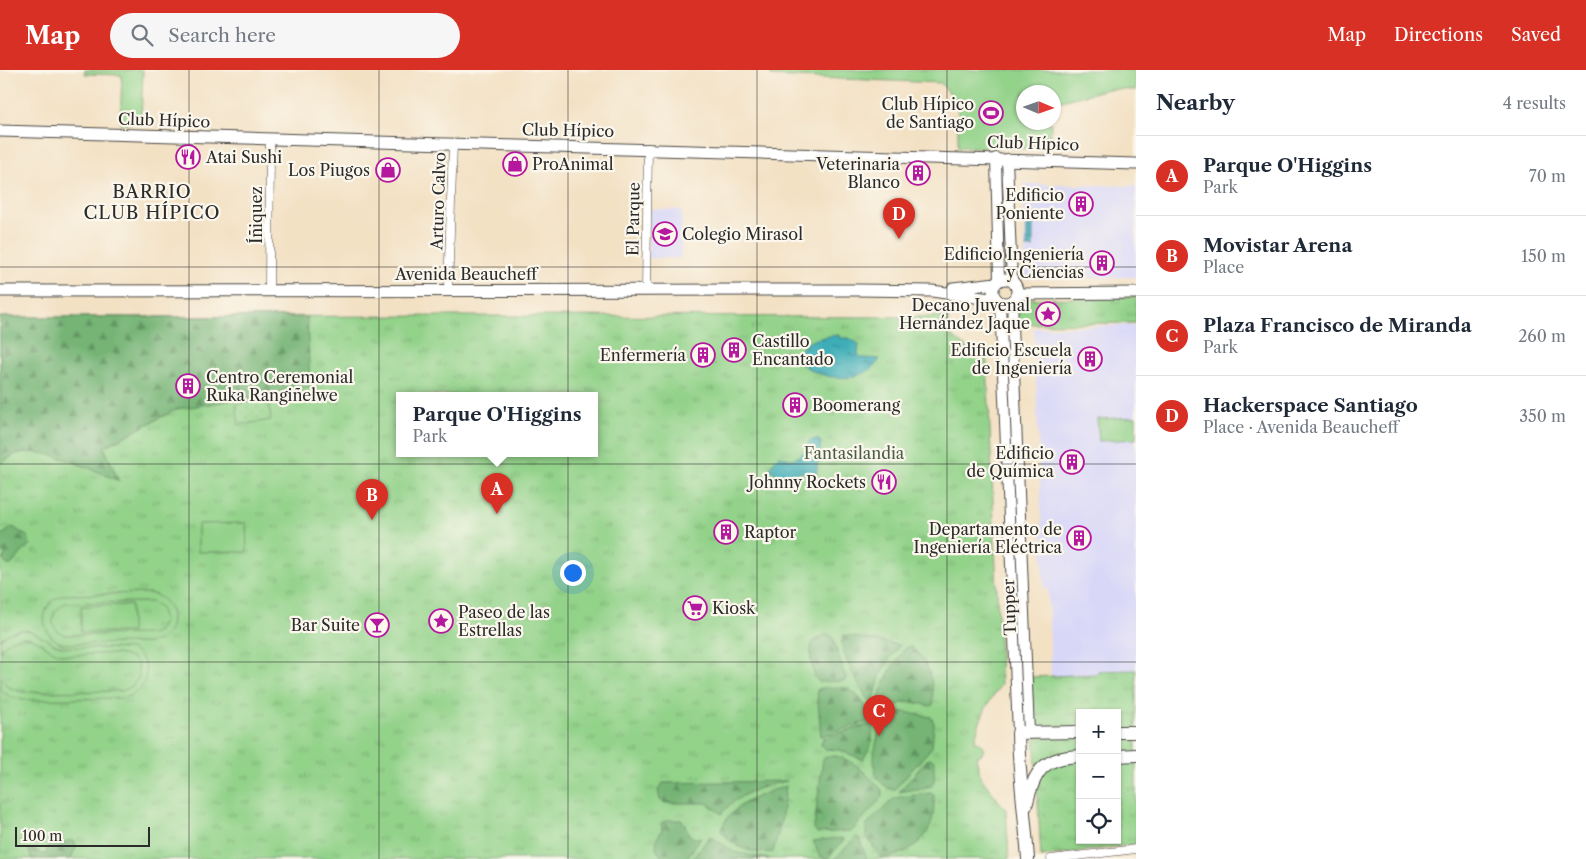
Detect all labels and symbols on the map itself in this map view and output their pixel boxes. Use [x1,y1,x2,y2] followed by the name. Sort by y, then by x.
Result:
[1016,85,1061,130] north arrow
[882,94,974,132] place label: Club Hípico de Santiago
[978,100,1004,126] sports icon: Club Hípico de Santiago
[117,108,211,132] street label: Club Hípico
[522,119,615,141] street label: Club Hípico
[986,131,1080,155] street label: Club Hípico
[175,144,201,170] restaurant icon: Atai Sushi
[205,147,282,167] place label: Atai Sushi
[426,151,450,251] street label: Arturo Calvo
[502,151,528,177] shop icon: ProAnimal
[532,154,614,174] place label: ProAnimal
[815,154,901,192] place label: Veterinaria Blanco
[375,157,401,183] shop icon: Los Piugos
[288,160,370,180] place label: Los Piugos
[905,160,931,186] building icon: Veterinaria Blanco
[83,181,221,224] district label: BARRIO CLUB HÍPICO
[622,182,644,256] street label: El Parque
[996,185,1064,223] place label: Edificio Poniente
[246,186,266,244] street label: Íñiquez
[1068,191,1094,217] building icon: Edificio Poniente
[883,198,915,239] pin: D
[652,221,678,247] school or university icon: Colegio Mirasol
[682,224,803,244] place label: Colegio Mirasol
[944,244,1085,282] place label: Edificio Ingeniería y Ciencias
[1089,250,1115,276] building icon: Edificio Ingeniería y Ciencias
[394,264,539,284] street label: Avenida Beaucheff
[899,295,1030,333] place label: Decano Juvenal Hernández Jaque
[1035,301,1061,327] place icon: Decano Juvenal Hernández Jaque
[752,331,834,369] place label: Castillo Encantado
[721,337,747,363] building icon: Castillo Encantado
[951,340,1073,378] place label: Edificio Escuela de Ingeniería
[690,342,716,368] building icon: Enfermería
[600,345,687,365] place label: Enfermería
[1077,346,1103,372] building icon: Edificio Escuela de Ingeniería
[206,367,353,405] place label: Centro Ceremonial Ruka Rangiñelwe
[175,373,201,399] building icon: Centro Ceremonial Ruka Rangiñelwe
[782,392,808,418] building icon: Boomerang
[812,395,901,415] place label: Boomerang
[804,443,905,463] park label: Fantasilandia
[966,443,1055,481] place label: Edificio de Química
[1059,449,1085,475] building icon: Edificio de Química
[871,469,897,495] restaurant icon: Johnny Rockets
[745,472,866,492] place label: Johnny Rockets
[481,473,513,514] pin: A
[356,479,388,520] pin: B
[713,519,739,545] building icon: Raptor
[913,519,1063,557] place label: Departamento de Ingeniería Eléctrica
[744,522,796,542] place label: Raptor
[1066,525,1092,551] building icon: Departamento de Ingeniería Eléctrica
[560,560,586,586] your location
[998,578,1020,636] street label: Tupper
[682,595,708,621] supermarket icon: Kiosk
[712,598,756,618] place label: Kiosk
[458,602,550,640] place label: Paseo de las Estrellas
[428,608,454,634] place icon: Paseo de las Estrellas
[364,612,390,638] bar icon: Bar Suite
[291,615,360,635] place label: Bar Suite
[863,695,895,736] pin: C
[15,824,150,847] scale bar

